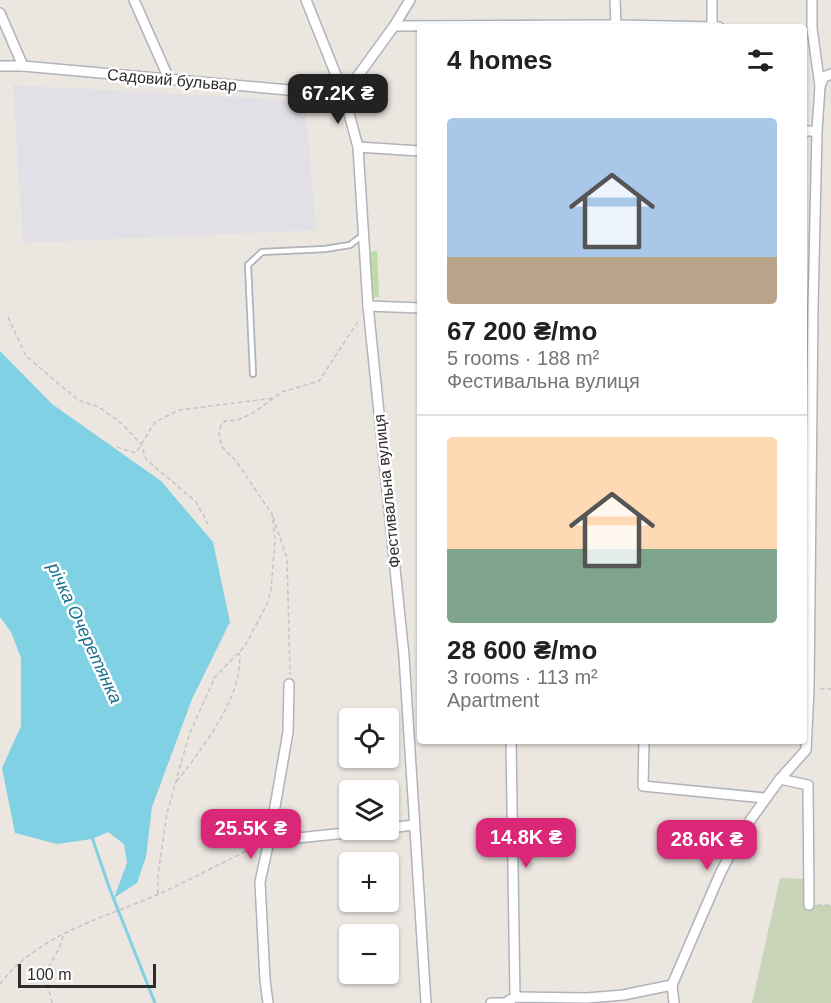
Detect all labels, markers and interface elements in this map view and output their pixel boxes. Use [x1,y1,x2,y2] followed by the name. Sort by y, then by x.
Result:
[744,44,777,77] icon: filters
[447,45,553,75] text: 4 homes
[107,66,238,94] street label: Садовий бульвар
[283,74,393,125] pin: 67.2K ₴
[302,82,374,104] text: 67.2K ₴
[558,157,666,265] icon: home
[447,316,597,346] text: 67 200 ₴/mo
[447,347,599,369] text: 5 rooms · 188 m²
[447,370,640,392] text: Фестивальна вулиця
[370,413,404,569] street label: Фестивальна вулиця
[558,476,666,584] icon: home
[43,559,126,706] water label: річка Очеретянка
[447,635,597,665] text: 28 600 ₴/mo
[447,666,598,688] text: 3 rooms · 113 m²
[447,689,539,711] text: Apartment
[339,708,399,984] map controls
[339,708,399,768] button: locate
[339,780,399,840] button: layers
[196,809,306,860] pin: 25.5K ₴
[215,817,287,839] text: 25.5K ₴
[471,818,581,869] pin: 14.8K ₴
[652,820,762,871] pin: 28.6K ₴
[490,826,562,848] text: 14.8K ₴
[671,828,743,850] text: 28.6K ₴
[339,852,399,912] button: +
[339,924,399,984] button: −
[18,961,156,988] scale bar
[27,966,71,983] text: 100 m

